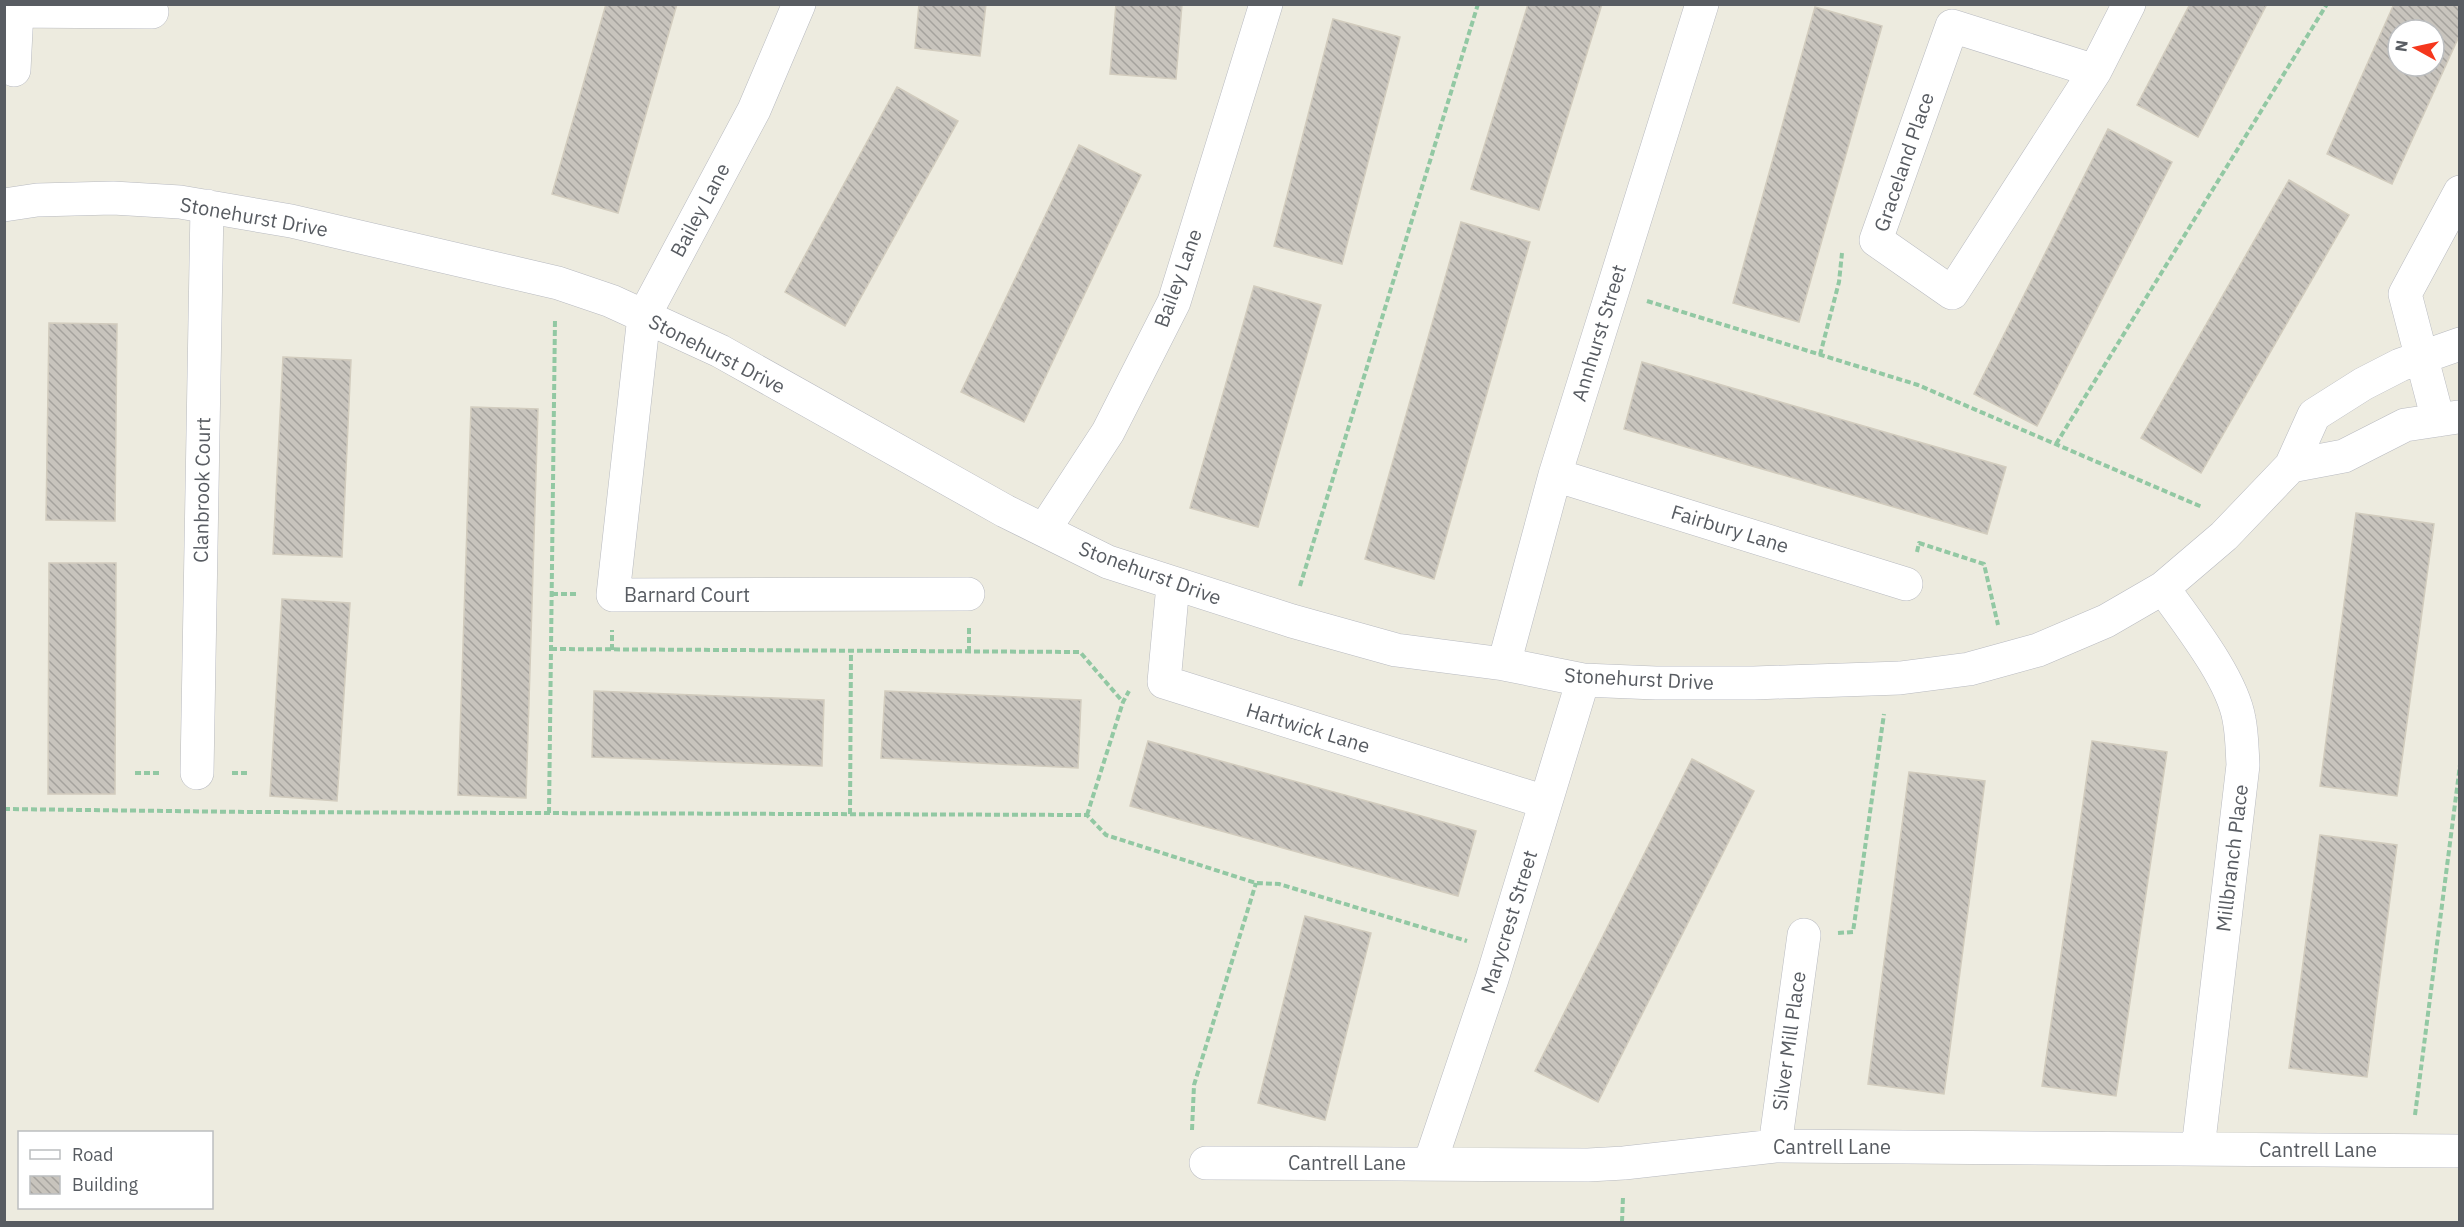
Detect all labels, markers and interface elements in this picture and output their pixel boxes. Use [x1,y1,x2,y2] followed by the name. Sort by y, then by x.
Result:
[2386,18,2446,78] north arrow
[2390,39,2412,53] text: N
[1867,89,1940,235] street label: Graceland Place
[664,158,736,261] street label: Bailey Lane
[178,190,330,243] street label: Stonehurst Drive
[1147,225,1208,331] street label: Bailey Lane
[1565,261,1632,405] street label: Annhurst Street
[644,307,790,400] street label: Stonehurst Drive
[187,417,216,563] street label: Clanbrook Court
[1668,498,1792,559] street label: Fairbury Lane
[1075,534,1225,611] street label: Stonehurst Drive
[624,581,750,608] street label: Barnard Court
[1563,661,1715,696] street label: Stonehurst Drive
[1243,696,1373,759] street label: Hartwick Lane
[2209,783,2254,933] street label: Millbranch Place
[1474,847,1543,997] street label: Marycrest Street
[1765,969,1812,1112] street label: Silver Mill Place
[18,1131,213,1209] legend
[1773,1133,1891,1160] street label: Cantrell Lane
[2259,1136,2377,1163] street label: Cantrell Lane
[72,1143,113,1166] text: Road
[1288,1149,1406,1176] street label: Cantrell Lane
[72,1173,139,1196] text: Building

